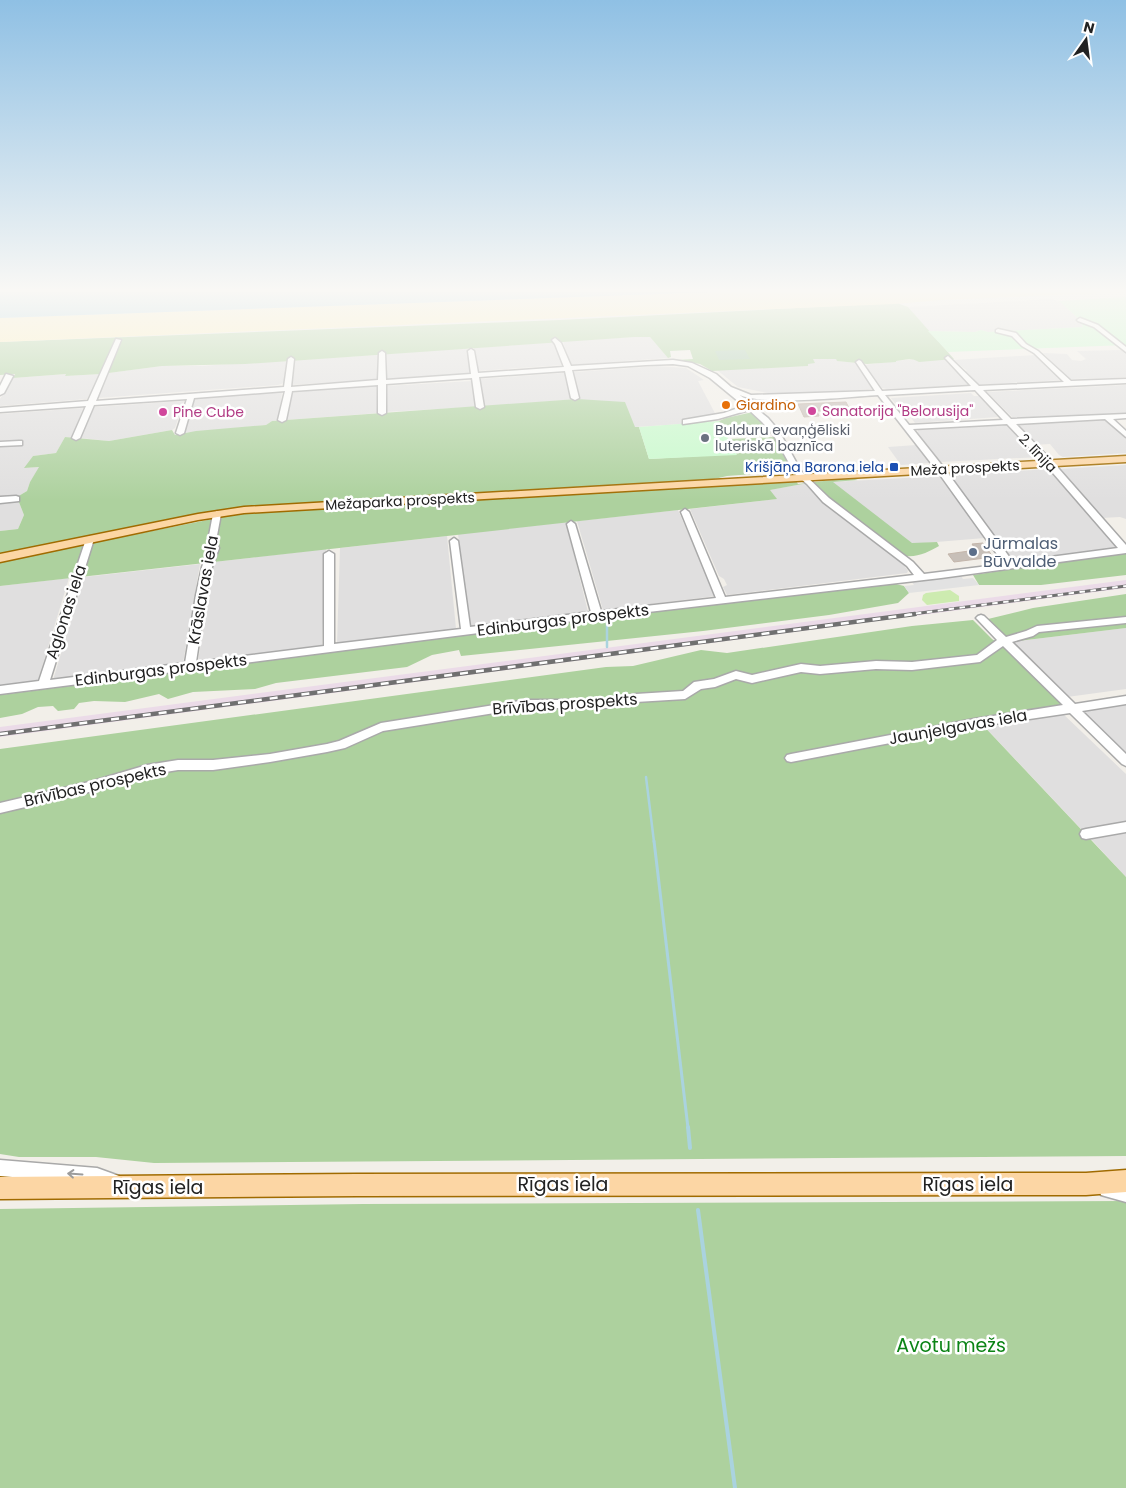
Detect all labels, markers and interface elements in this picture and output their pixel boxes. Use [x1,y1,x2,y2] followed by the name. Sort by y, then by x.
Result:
[1061,15,1111,65] north arrow
[1082,16,1097,38] text: N
[736,395,796,415] place label: Giardino
[720,399,732,411] marker: Giardino
[822,401,973,421] place label: Sanatorija "Belorusija"
[173,402,244,422] place label: Pine Cube
[806,405,818,417] marker: Sanatorija "Belorusija"
[157,406,169,418] marker: Pine Cube
[715,420,850,456] place label: Bulduru evaņģēliski luteriskā baznīca
[1014,429,1062,477] street label: 2. līnija
[699,432,711,444] marker: Bulduru evaņģēliski luteriskā baznīca
[910,455,1020,481] street label: Meža prospekts
[745,457,884,477] place label: Krišjāņa Barona iela
[888,461,900,473] marker: Krišjāņa Barona iela
[325,487,475,515] street label: Mežaparka prospekts
[983,532,1058,573] place label: Jūrmalas Būvvalde
[182,534,224,646] street label: Krāslavas iela
[967,546,979,558] marker: Jūrmalas Būvvalde
[40,562,92,662] street label: Aglonas iela
[476,598,650,642] street label: Edinburgas prospekts
[74,648,248,692] street label: Edinburgas prospekts
[492,687,638,721] street label: Brīvības prospekts
[887,703,1029,751] street label: Jaunjelgavas iela
[22,757,168,813] street label: Brīvības prospekts
[67,1169,83,1179] one-way arrow
[518,1171,608,1198] street label: Rīgas iela
[923,1171,1013,1198] street label: Rīgas iela
[113,1174,203,1201] street label: Rīgas iela
[896,1332,1006,1359] park label: Avotu mežs

